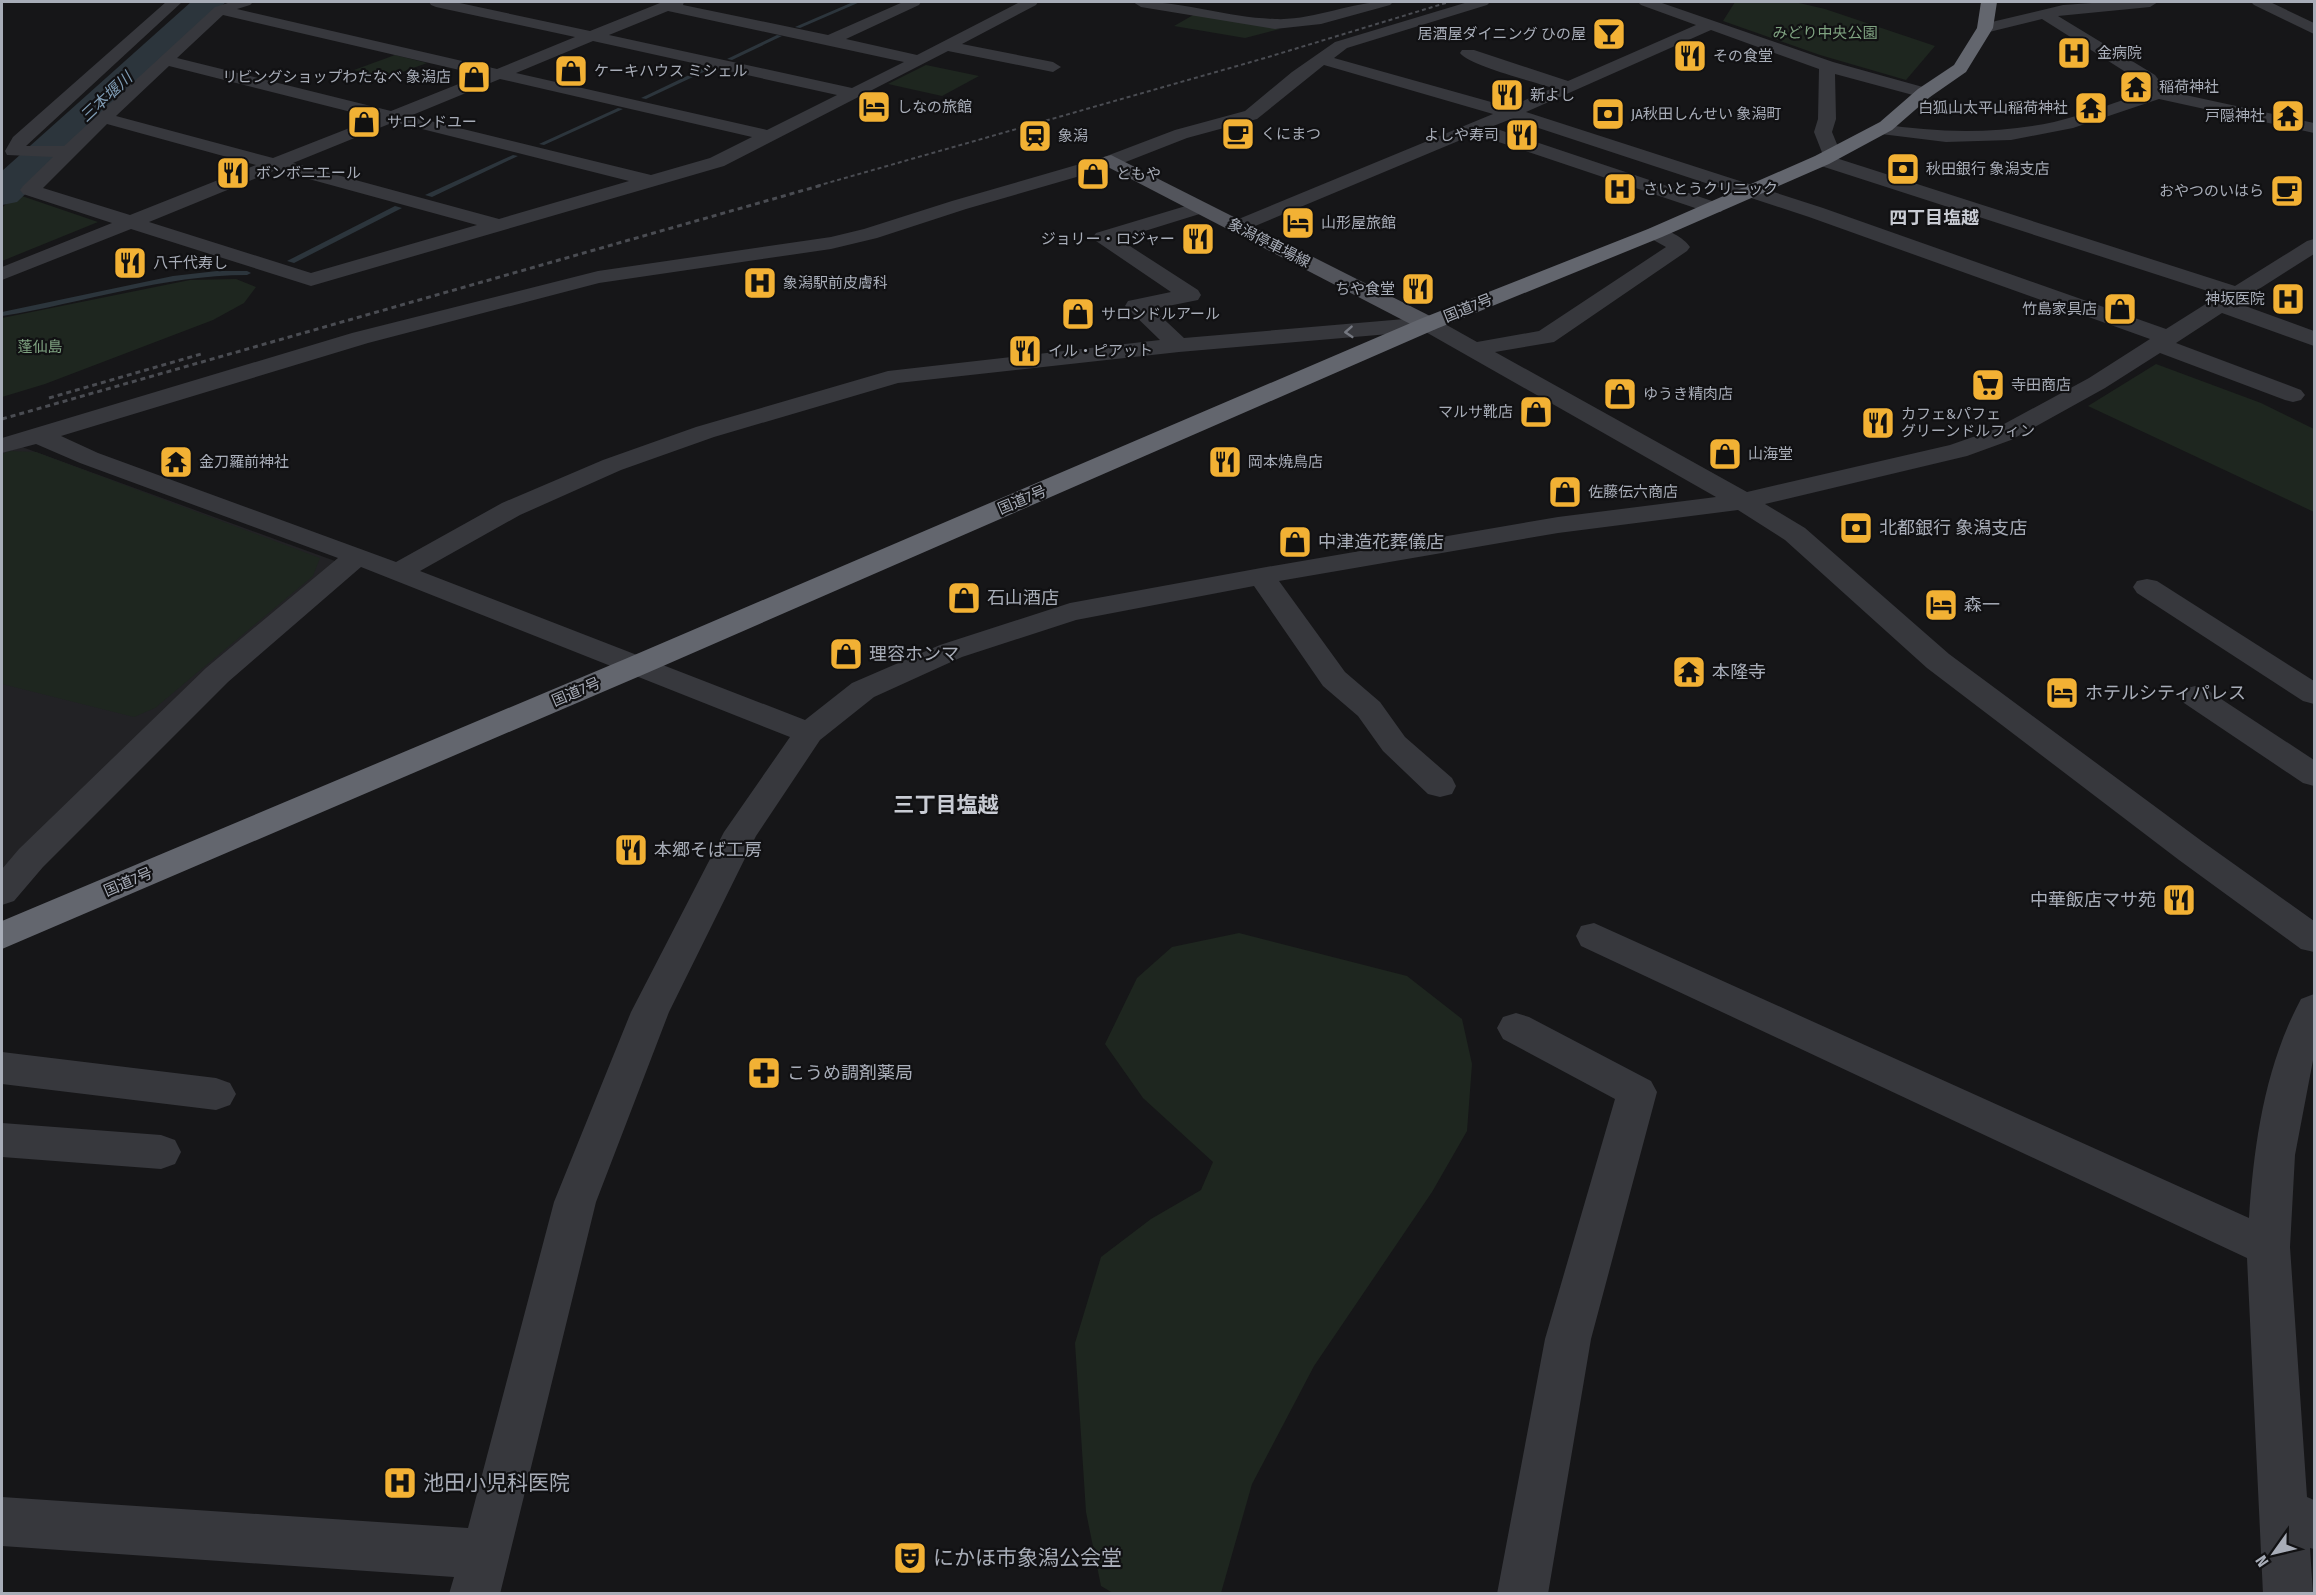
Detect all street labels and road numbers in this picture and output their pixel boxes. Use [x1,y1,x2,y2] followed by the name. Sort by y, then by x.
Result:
[1225,215,1313,271] street label: 象潟停車場線
[1441,290,1495,326] street label: 国道7号
[995,482,1049,518] street label: 国道7号
[549,674,603,710] street label: 国道7号
[101,864,155,900] street label: 国道7号

